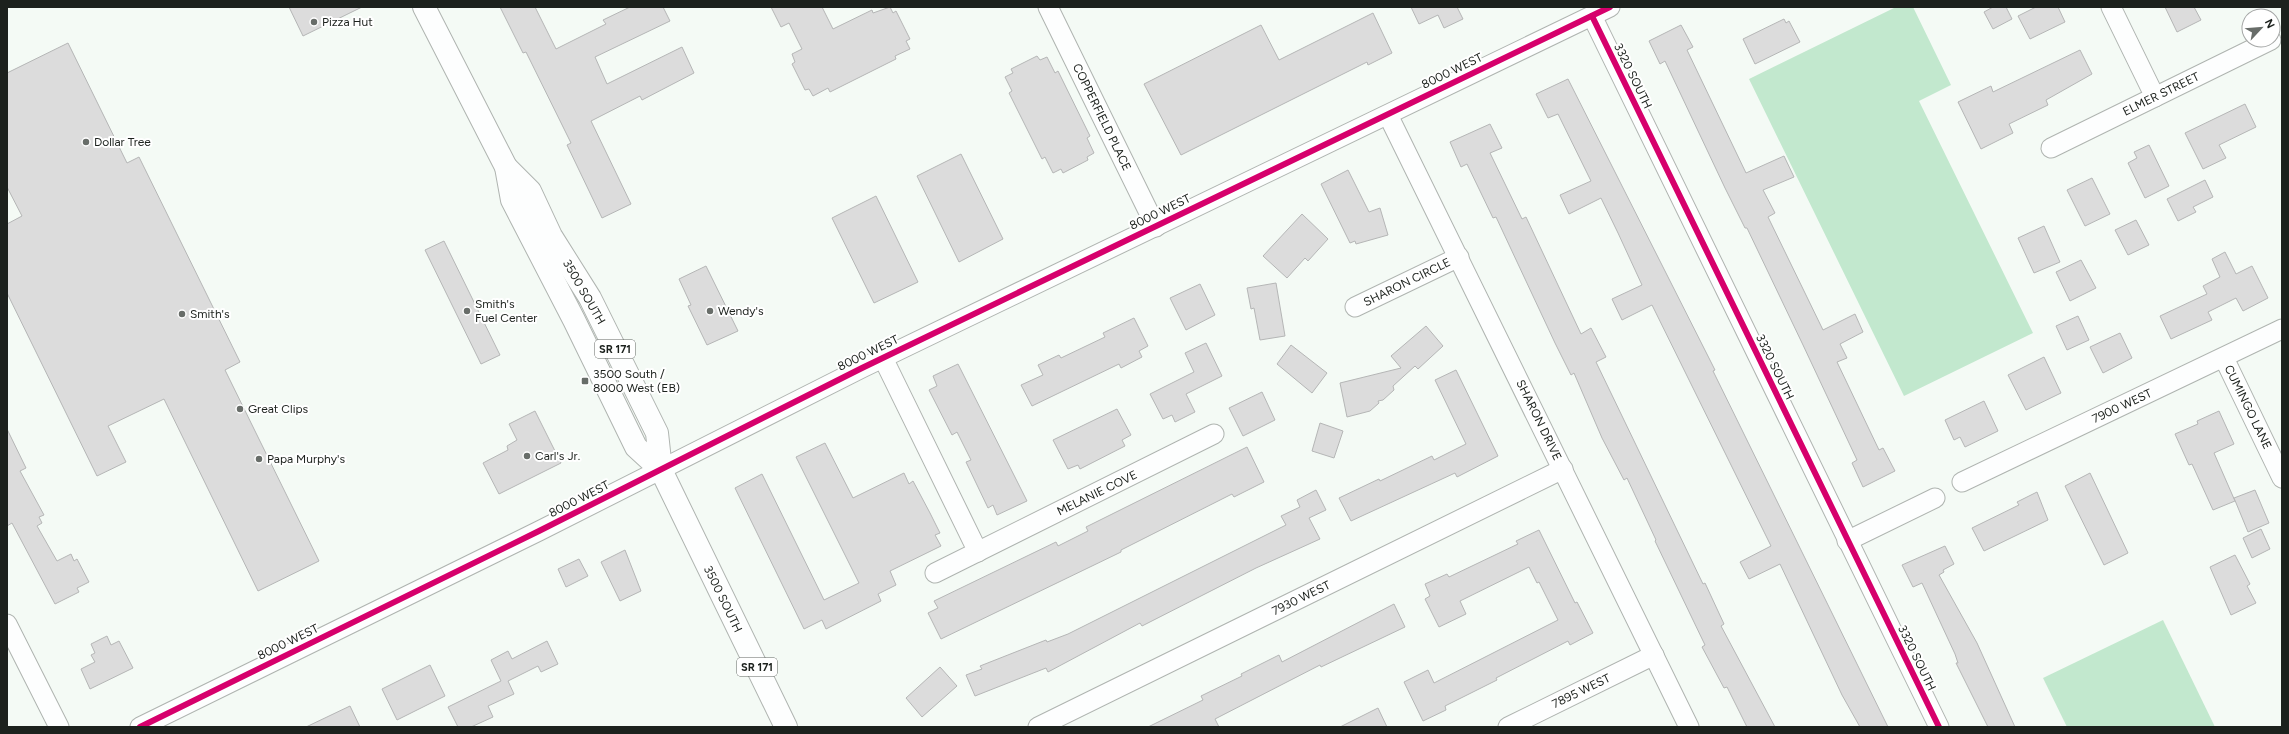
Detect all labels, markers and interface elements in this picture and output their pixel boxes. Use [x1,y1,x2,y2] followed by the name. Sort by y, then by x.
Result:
[2241,8,2281,48] north arrow
[322,15,373,29] place label: Pizza Hut
[309,17,319,27] marker: Pizza Hut
[2262,17,2277,31] text: N
[1611,41,1655,111] street label: 3320 SOUTH
[1419,50,1485,92] street label: 8000 WEST
[1070,61,1134,173] street label: COPPERFIELD PLACE
[2120,69,2202,119] street label: ELMER STREET
[94,135,151,149] place label: Dollar Tree
[81,137,91,147] marker: Dollar Tree
[1127,191,1193,233] street label: 8000 WEST
[1361,255,1453,309] street label: SHARON CIRCLE
[560,257,608,327] street label: 3500 SOUTH
[475,297,537,325] place label: Smith's Fuel Center
[718,304,764,318] place label: Wendy's
[462,306,472,316] marker: Smith's Fuel Center
[705,306,715,316] marker: Wendy's
[190,307,230,321] place label: Smith's
[177,309,187,319] marker: Smith's
[835,332,901,374] street label: 8000 WEST
[1753,332,1797,402] street label: 3320 SOUTH
[595,340,635,358] road number: SR 171
[2222,363,2274,451] street label: CUMINGO LANE
[593,367,680,395] place label: 3500 South / 8000 West (EB)
[580,376,590,386] marker: 3500 South / 8000 West (EB)
[1513,377,1565,463] street label: SHARON DRIVE
[2090,386,2154,426] street label: 7900 WEST
[248,402,309,416] place label: Great Clips
[235,404,245,414] marker: Great Clips
[535,449,580,463] place label: Carl's Jr.
[522,451,532,461] marker: Carl's Jr.
[267,452,345,466] place label: Papa Murphy's
[254,454,264,464] marker: Papa Murphy's
[1055,468,1139,518] street label: MELANIE COVE
[546,478,612,520] street label: 8000 WEST
[701,563,745,635] street label: 3500 SOUTH
[1270,578,1333,618] street label: 7930 WEST
[255,621,321,663] street label: 8000 WEST
[1895,623,1939,693] street label: 3320 SOUTH
[737,658,777,676] road number: SR 171
[1550,671,1613,711] street label: 7895 WEST

